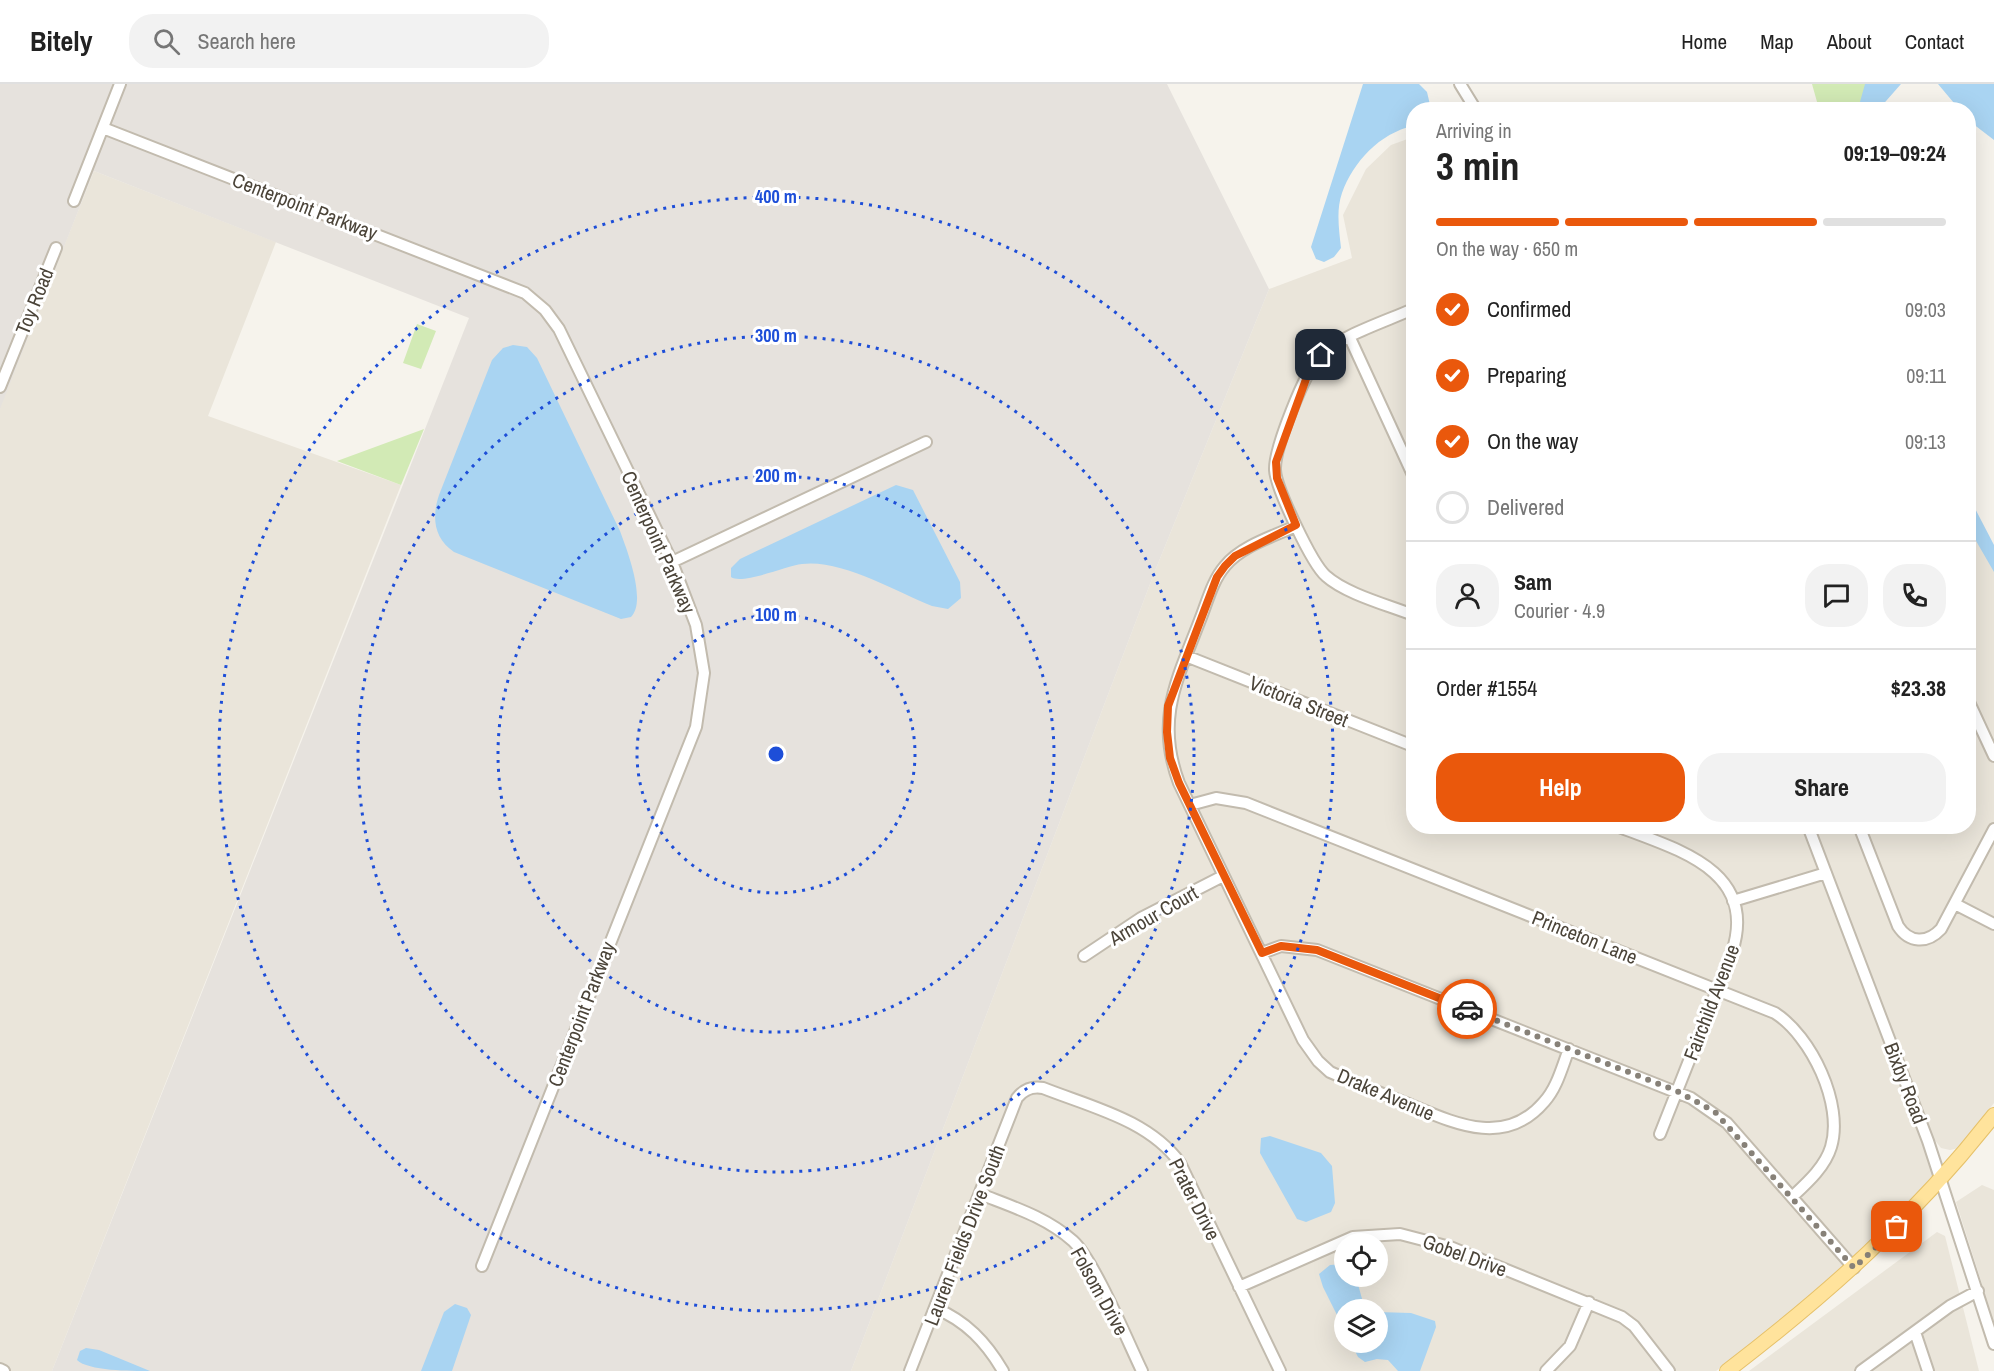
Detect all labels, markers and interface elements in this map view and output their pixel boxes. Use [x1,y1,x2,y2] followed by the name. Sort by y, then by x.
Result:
[129,14,549,68] search box
[30,22,93,60] text: Bitely
[150,25,183,58] icon: search
[198,26,296,56] text: Search here
[1681,27,1727,56] text: Home
[1760,27,1794,56] text: Map
[1827,27,1872,56] text: About
[1905,27,1964,56] text: Contact
[1436,117,1512,144] text: Arriving in
[1844,138,1946,168] text: 09:19–09:24
[1436,140,1520,192] text: 3 min
[229,166,382,246] street label: Centerpoint Parkway
[755,184,797,209] text: 400 m
[1436,235,1578,262] text: On the way · 650 m
[9,264,59,338] street label: Toy Road
[1436,293,1469,326] icon: check
[1487,294,1571,324] text: Confirmed
[1905,296,1946,323] text: 09:03
[755,323,797,348] text: 300 m
[1295,329,1346,380] pin
[1304,338,1337,371] icon: home
[1436,359,1469,392] icon: check
[1487,360,1566,390] text: Preparing
[1906,362,1946,389] text: 09:11
[1436,425,1469,458] icon: check
[1487,426,1578,456] text: On the way
[1905,428,1946,455] text: 09:13
[755,463,797,488] text: 200 m
[616,467,703,618] street label: Centerpoint Parkway
[1487,492,1564,522] text: Delivered
[1436,564,1499,627] button: person
[1805,564,1868,627] button: chat
[1883,564,1946,627] button: phone
[1514,567,1552,597] text: Sam
[1514,597,1605,624] text: Courier · 4.9
[755,602,797,627] text: 100 m
[1245,669,1353,733] street label: Victoria Street
[1436,673,1537,703] text: Order #1554
[1891,673,1946,703] text: $23.38
[766,744,786,764] centre of rings
[1436,753,1685,822] button: Help
[1697,753,1946,822] button: Share
[1103,878,1203,952] street label: Armour Court
[1528,904,1642,970] street label: Princeton Lane
[541,937,621,1090] street label: Centerpoint Parkway
[1677,940,1745,1064] street label: Fairchild Avenue
[1437,979,1497,1039] courier
[1451,993,1484,1026] icon: car
[1878,1039,1934,1127] street label: Bixby Road
[1333,1061,1439,1127] street label: Drake Avenue
[917,1141,1011,1329] street label: Lauren Fields Drive South
[1163,1153,1227,1245] street label: Prater Drive
[1871,1201,1922,1252] pin
[1880,1210,1913,1243] icon: bag
[1419,1227,1511,1283] street label: Gobel Drive
[1334,1233,1388,1353] map controls
[1334,1233,1388,1287] button: locate
[1065,1242,1135,1340] street label: Folsom Drive
[1334,1299,1388,1353] button: layers

